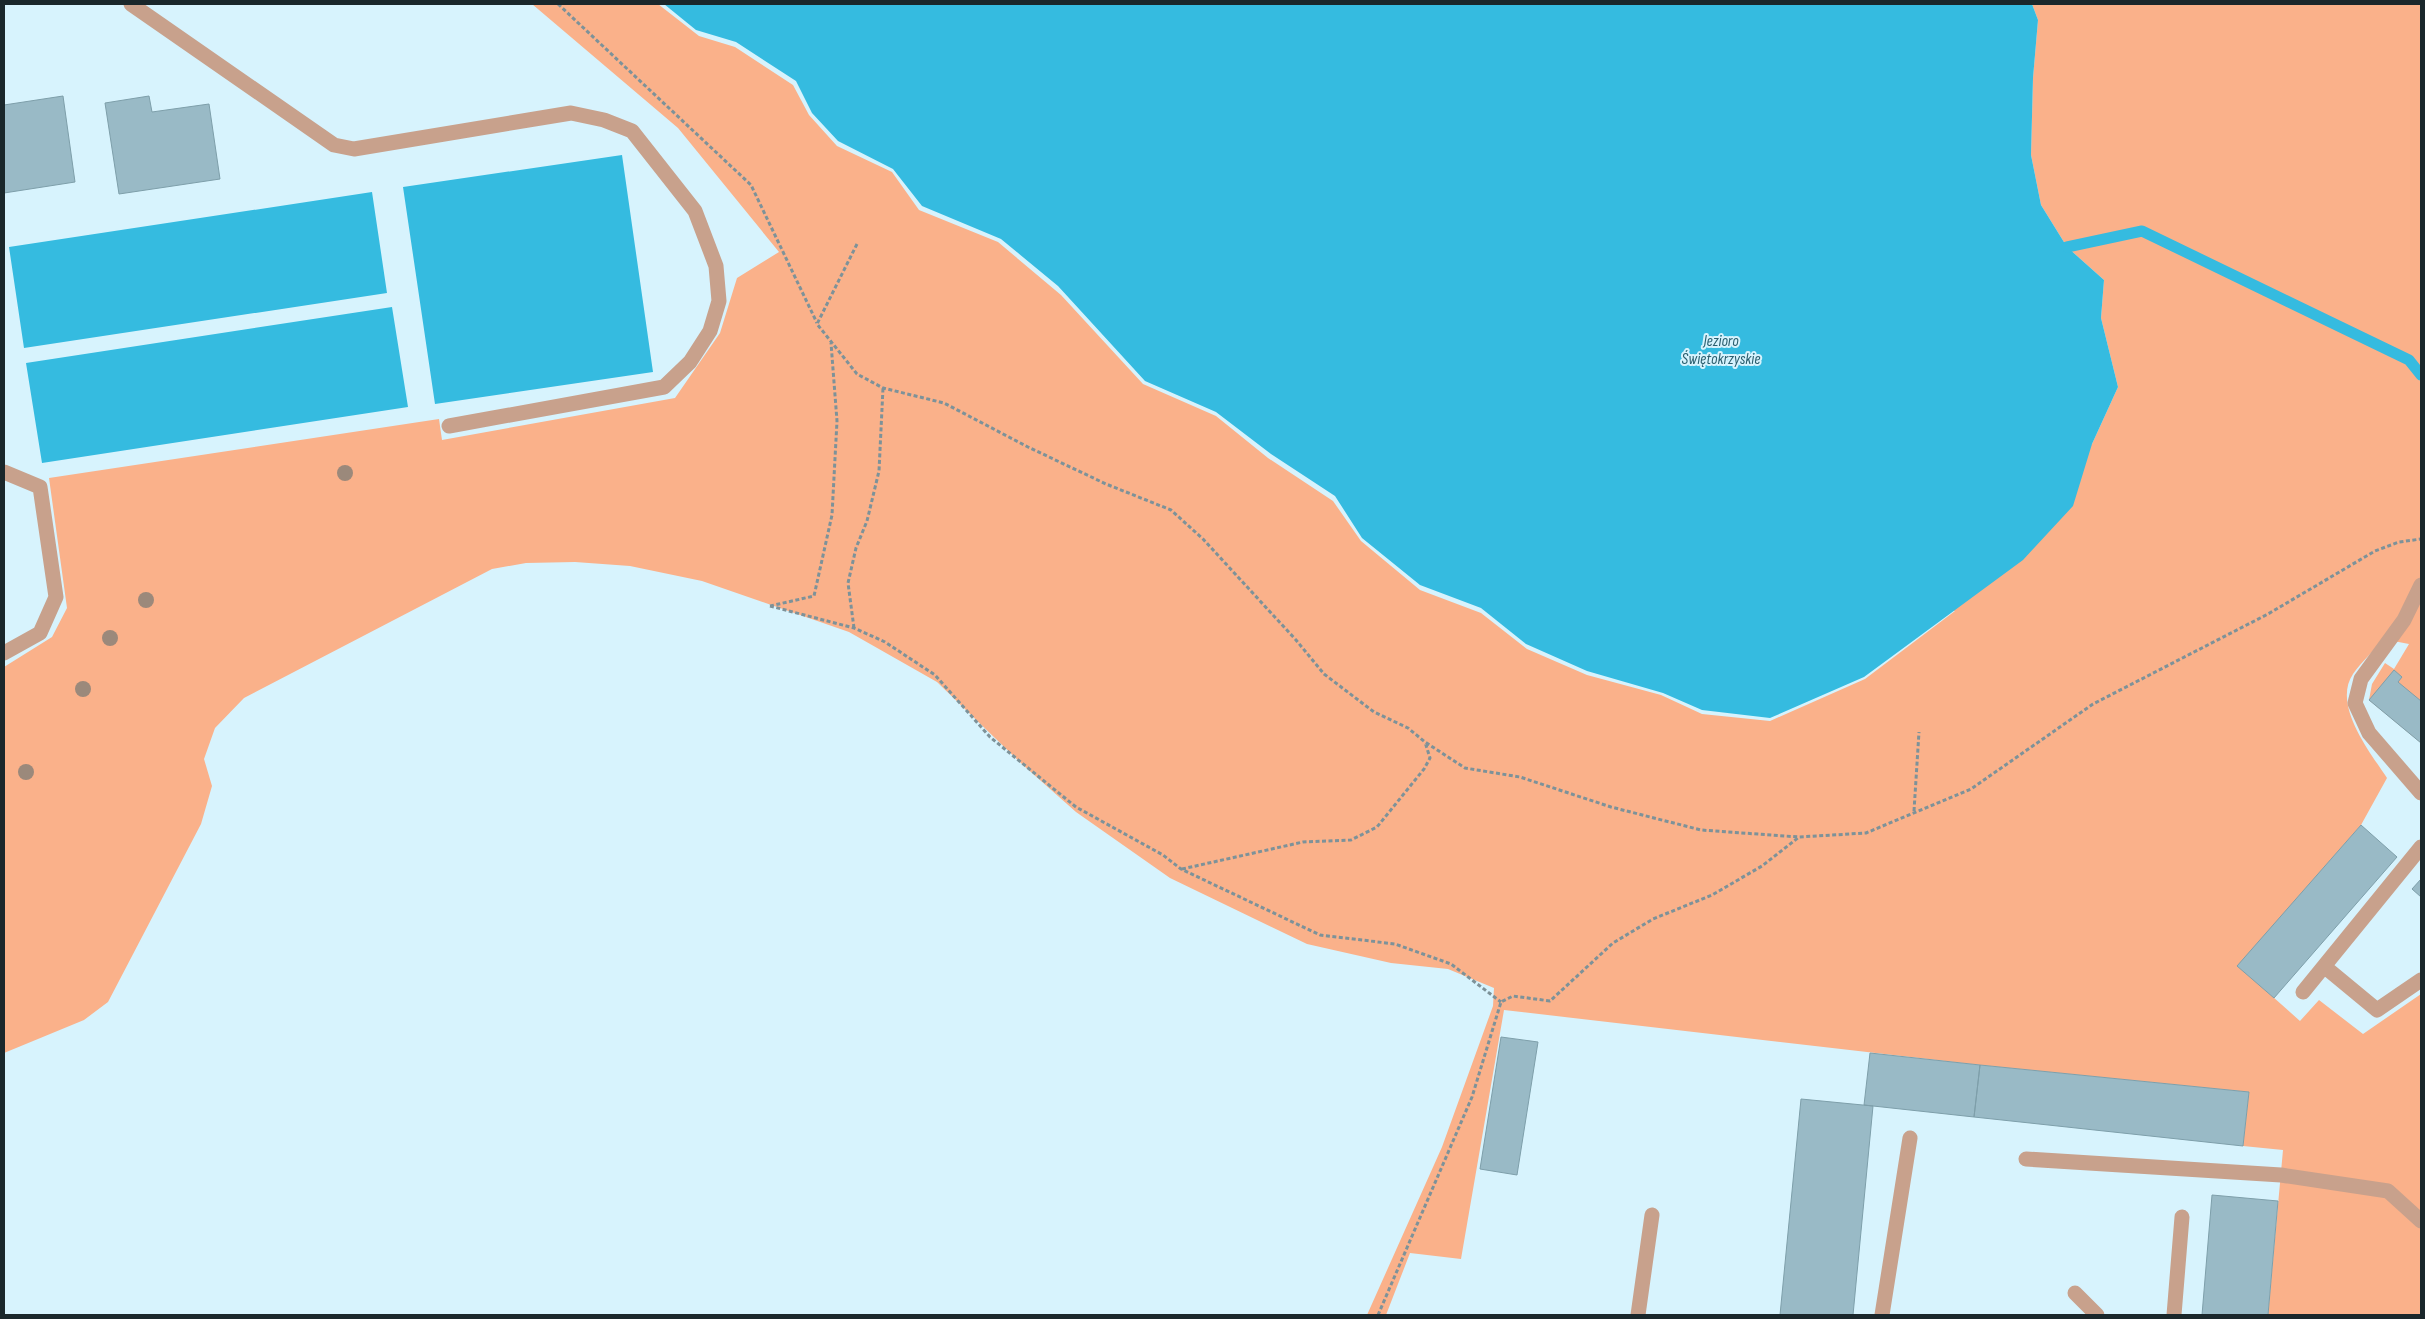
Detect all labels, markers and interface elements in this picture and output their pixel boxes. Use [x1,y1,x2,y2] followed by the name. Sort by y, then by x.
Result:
[1682,332,1760,369] water label: Jezioro Świętokrzyskie

